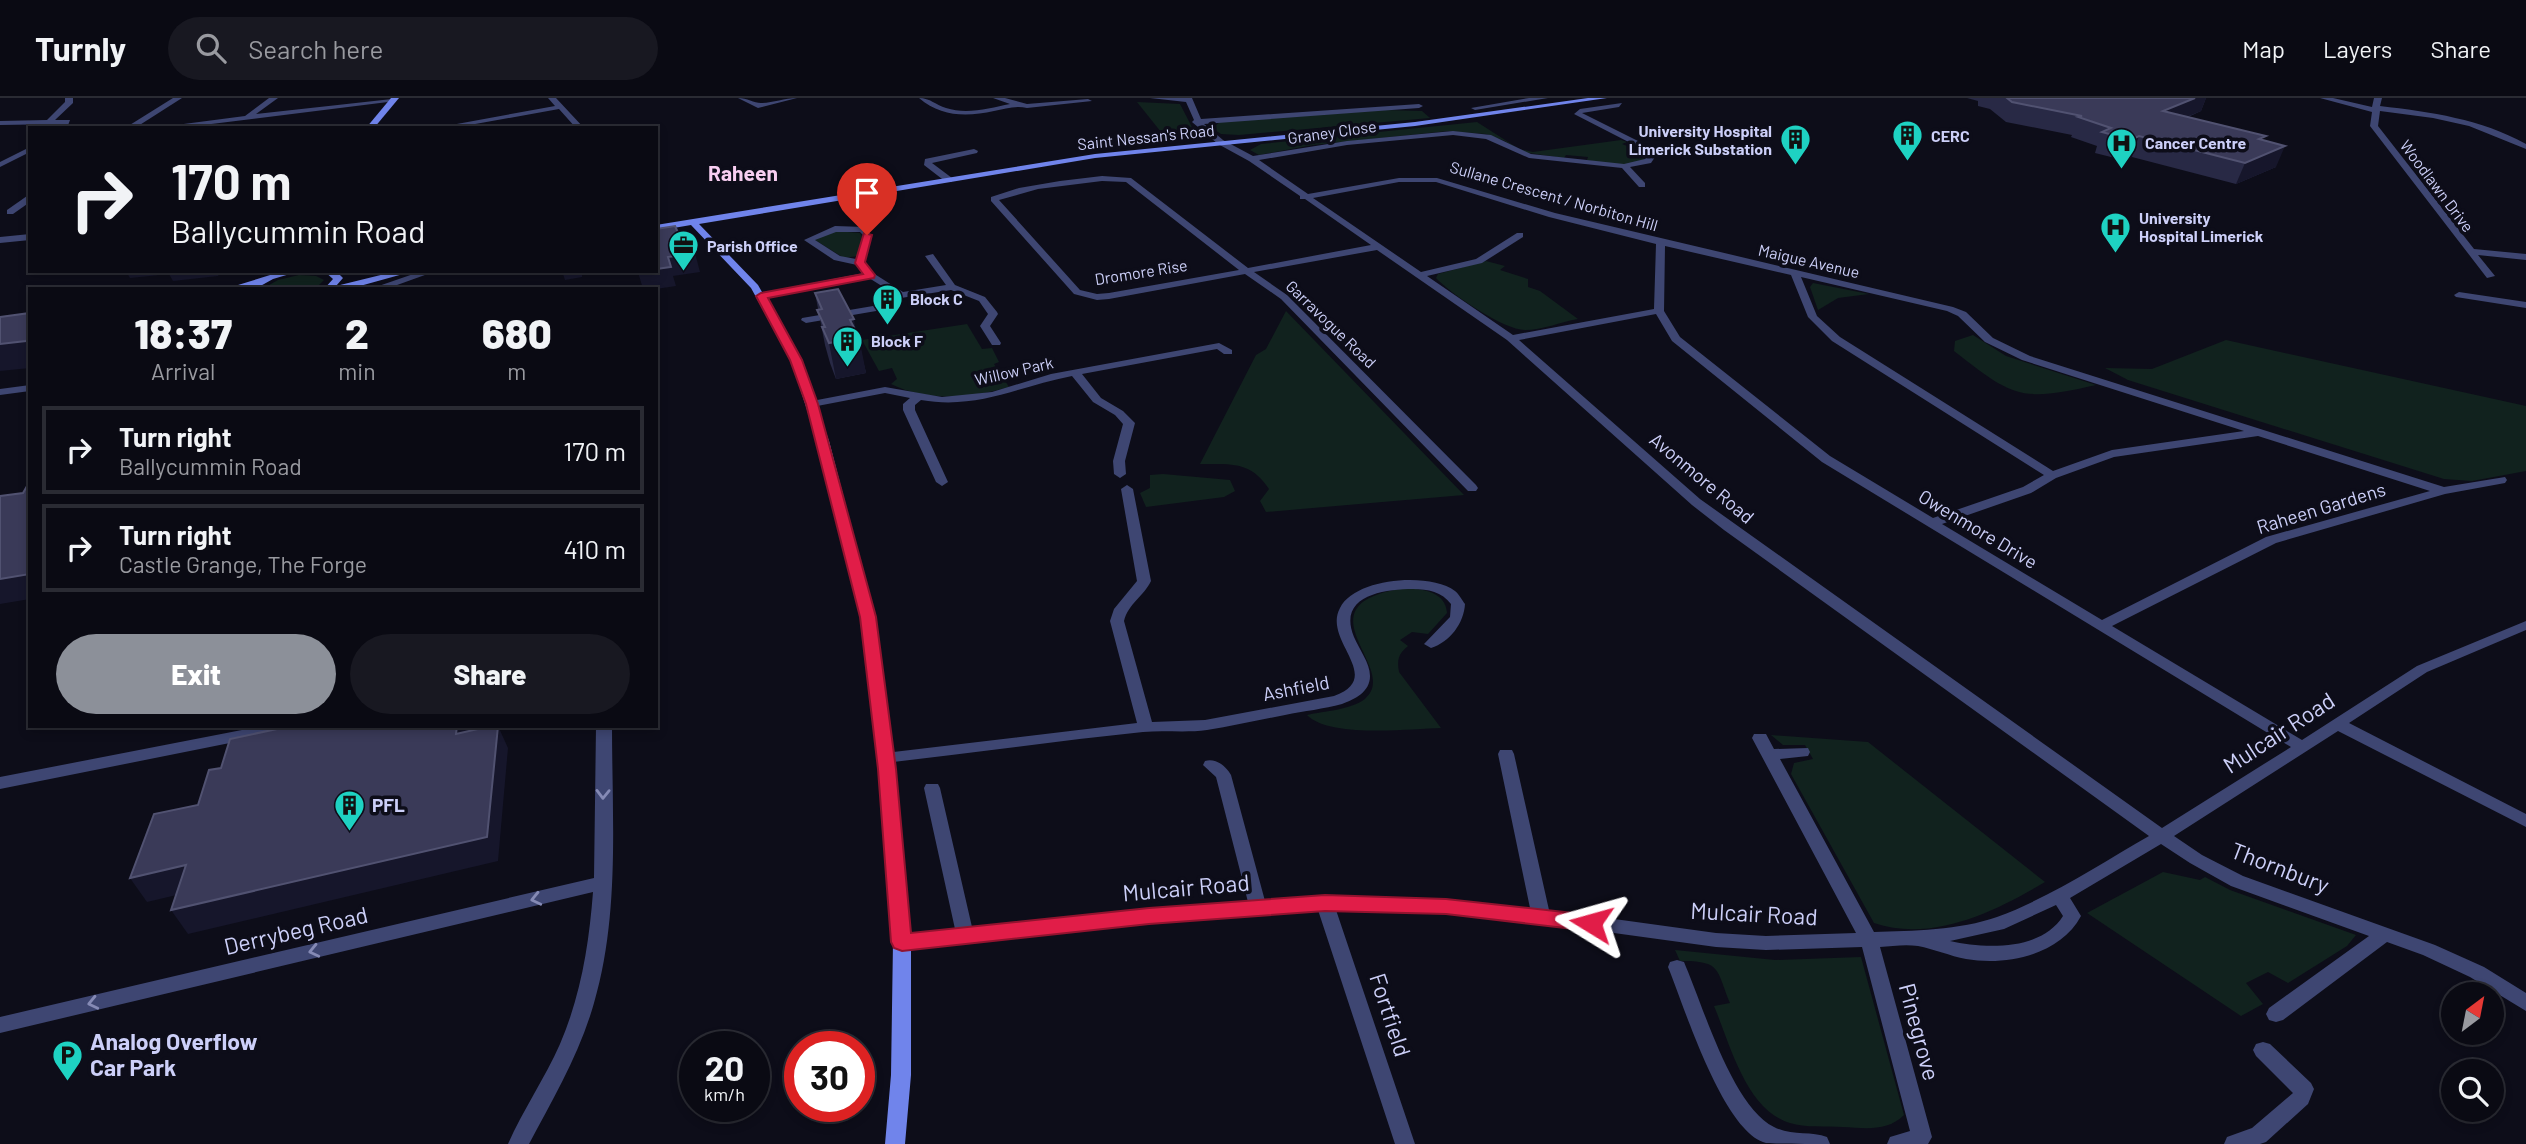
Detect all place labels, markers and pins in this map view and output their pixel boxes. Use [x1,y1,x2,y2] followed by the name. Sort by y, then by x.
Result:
[1891,119,1925,163] building icon: CERC
[1629,121,1772,158] place label: University Hospital Limerick Substation
[1778,123,1812,167] building icon: University Hospital Limerick Substation
[1931,126,1970,145] place label: CERC
[2105,126,2139,170] hospital icon: Cancer Centre
[2145,133,2247,152] place label: Cancer Centre
[837,163,897,235] pin
[2139,208,2264,245] place label: University Hospital Limerick
[2099,210,2133,254] hospital icon: University Hospital Limerick
[667,229,701,273] office icon: Parish Office
[707,236,798,255] place label: Parish Office
[870,282,904,326] building icon: Block C
[910,289,963,308] place label: Block C
[831,324,865,368] building icon: Block F
[871,331,923,350] place label: Block F
[332,788,366,832] building icon: PFL
[372,793,405,816] place label: PFL
[90,1027,258,1081] place label: Analog Overflow Car Park
[50,1038,84,1082] parking icon: Analog Overflow Car Park

